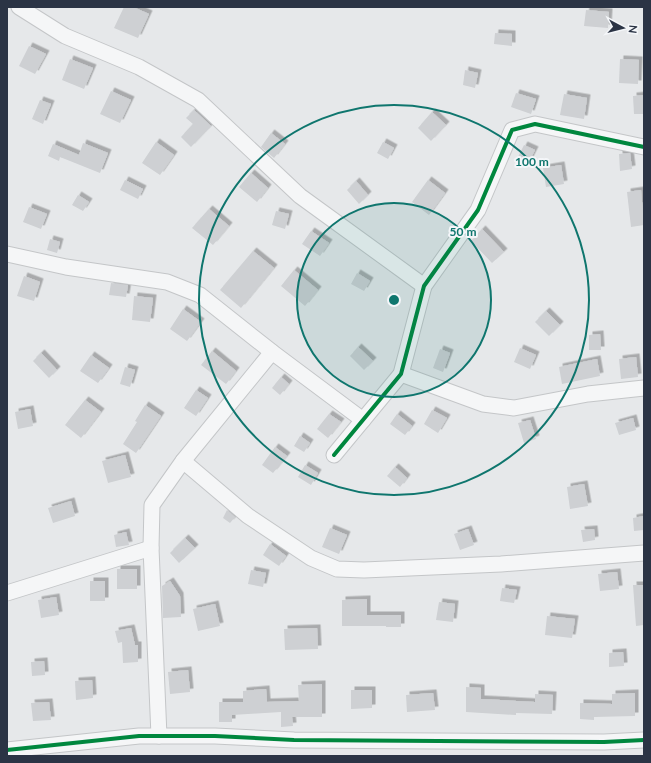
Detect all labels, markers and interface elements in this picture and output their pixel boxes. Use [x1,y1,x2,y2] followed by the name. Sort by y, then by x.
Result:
[603,8,643,48] north arrow
[626,24,640,34] text: N
[515,154,549,169] text: 100 m
[450,224,476,239] text: 50 m
[387,293,401,307] centre of rings

